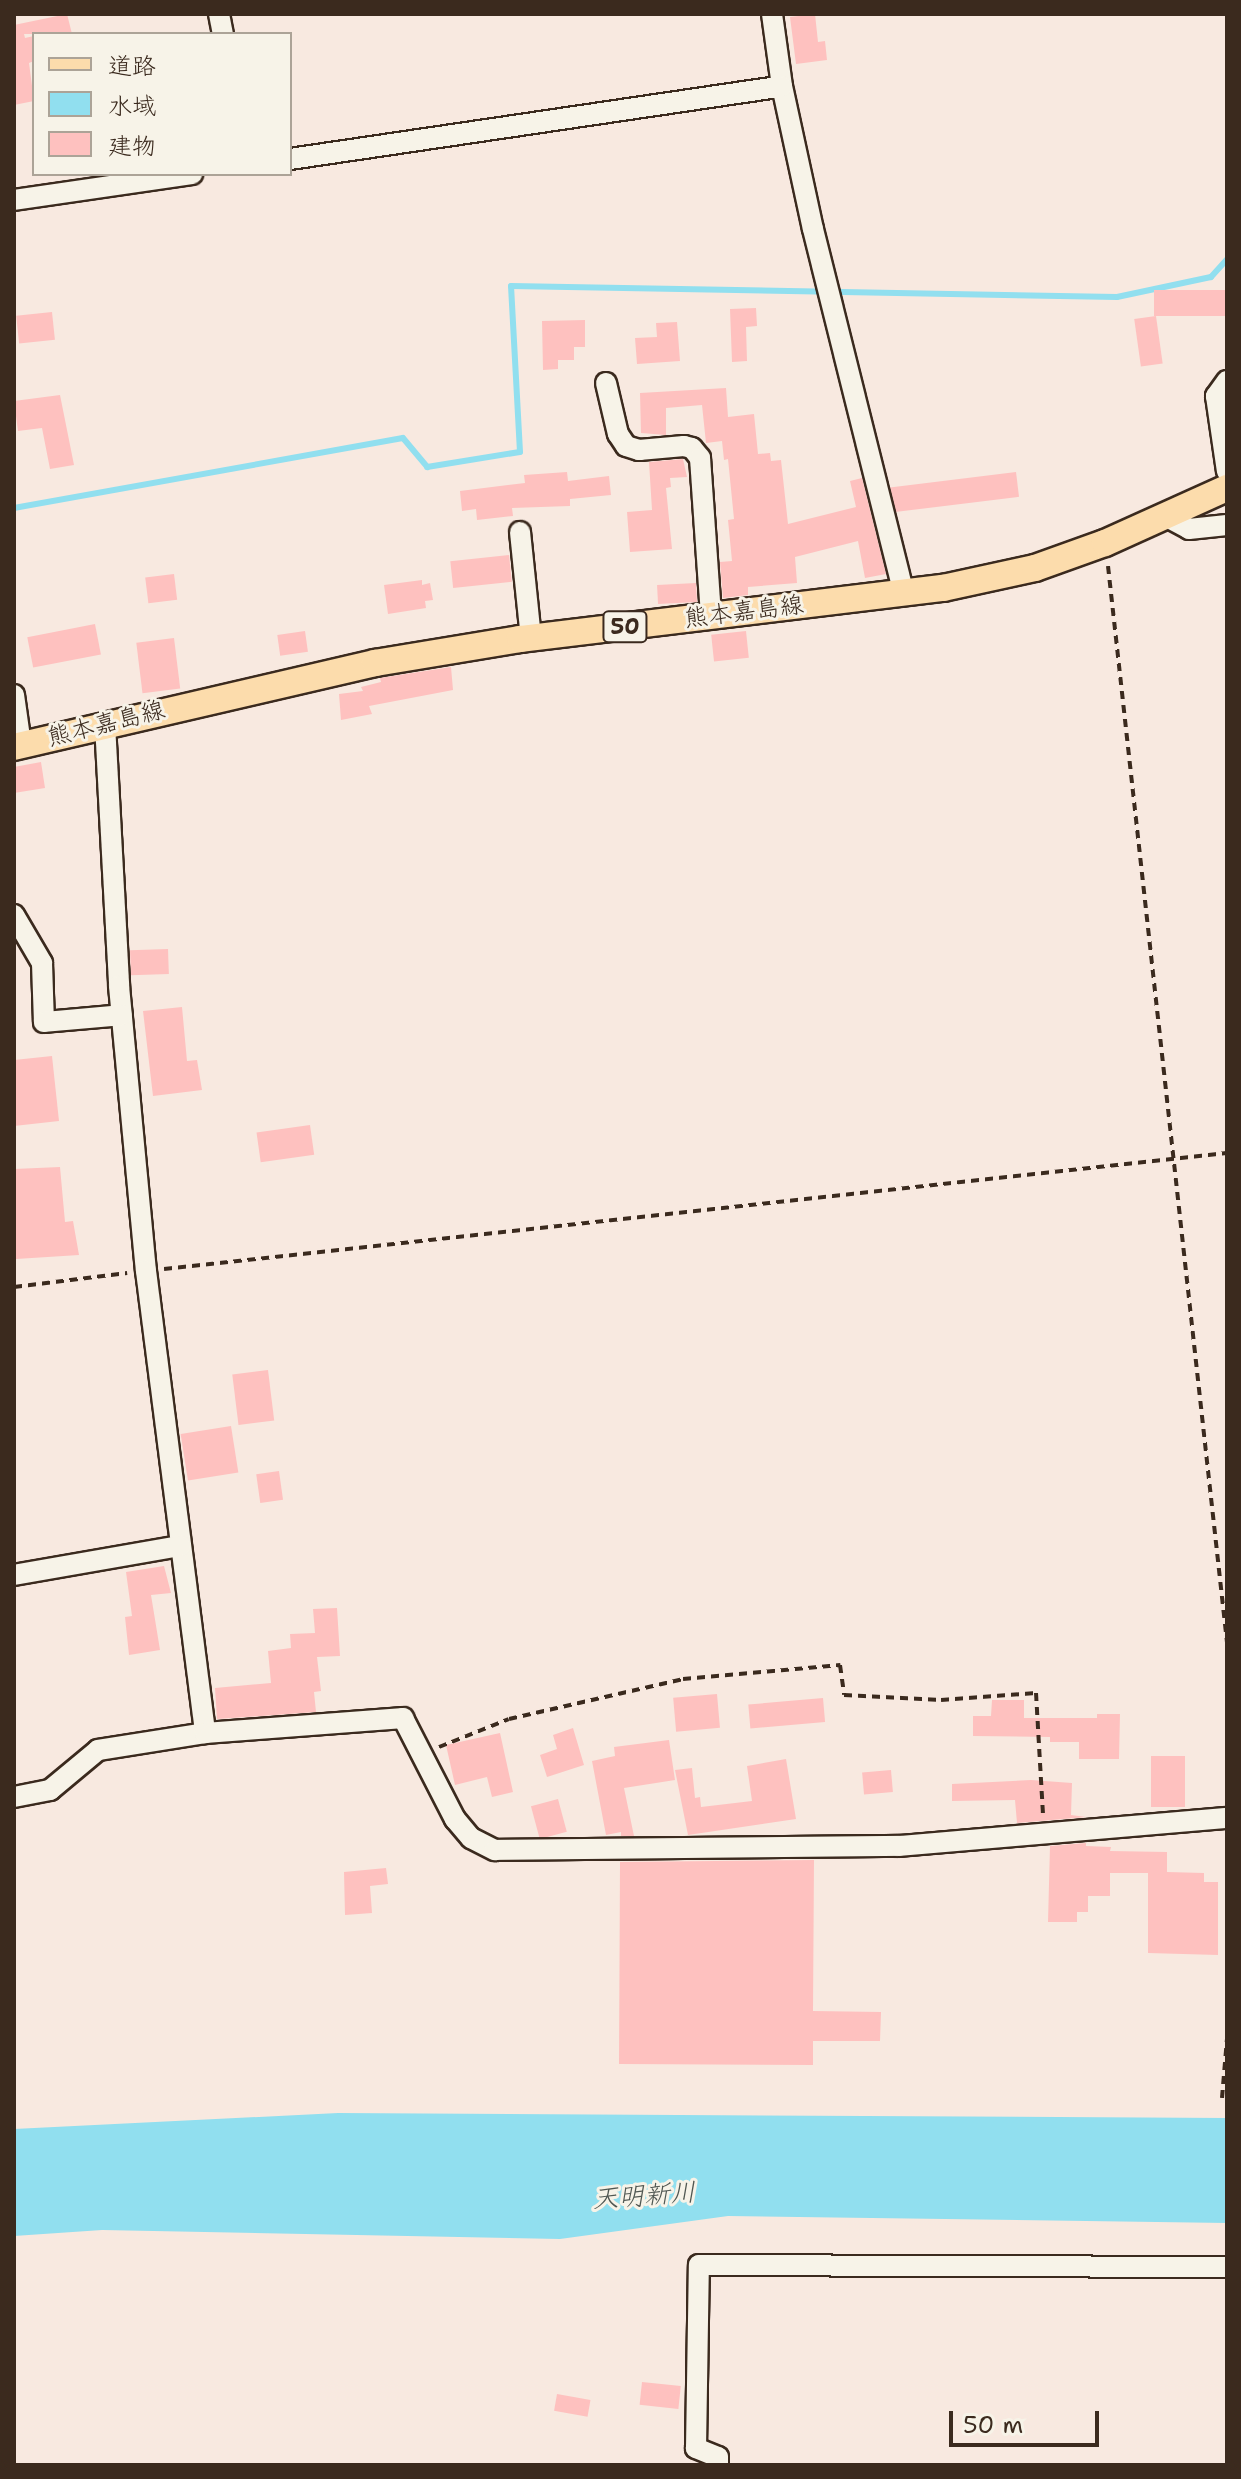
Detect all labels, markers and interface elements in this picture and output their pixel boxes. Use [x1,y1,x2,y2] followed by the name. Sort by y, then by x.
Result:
[32,32,292,176] legend
[108,50,156,82] text: 道路
[108,90,156,122] text: 水域
[108,130,156,162] text: 建物
[683,590,805,634] street label: 熊本嘉島線
[601,609,649,645] road number: 50
[44,696,168,752] street label: 熊本嘉島線
[591,2176,697,2214] water label: 天明新川
[953,2395,1103,2445] scale bar
[963,2409,1023,2441] text: 50 m

